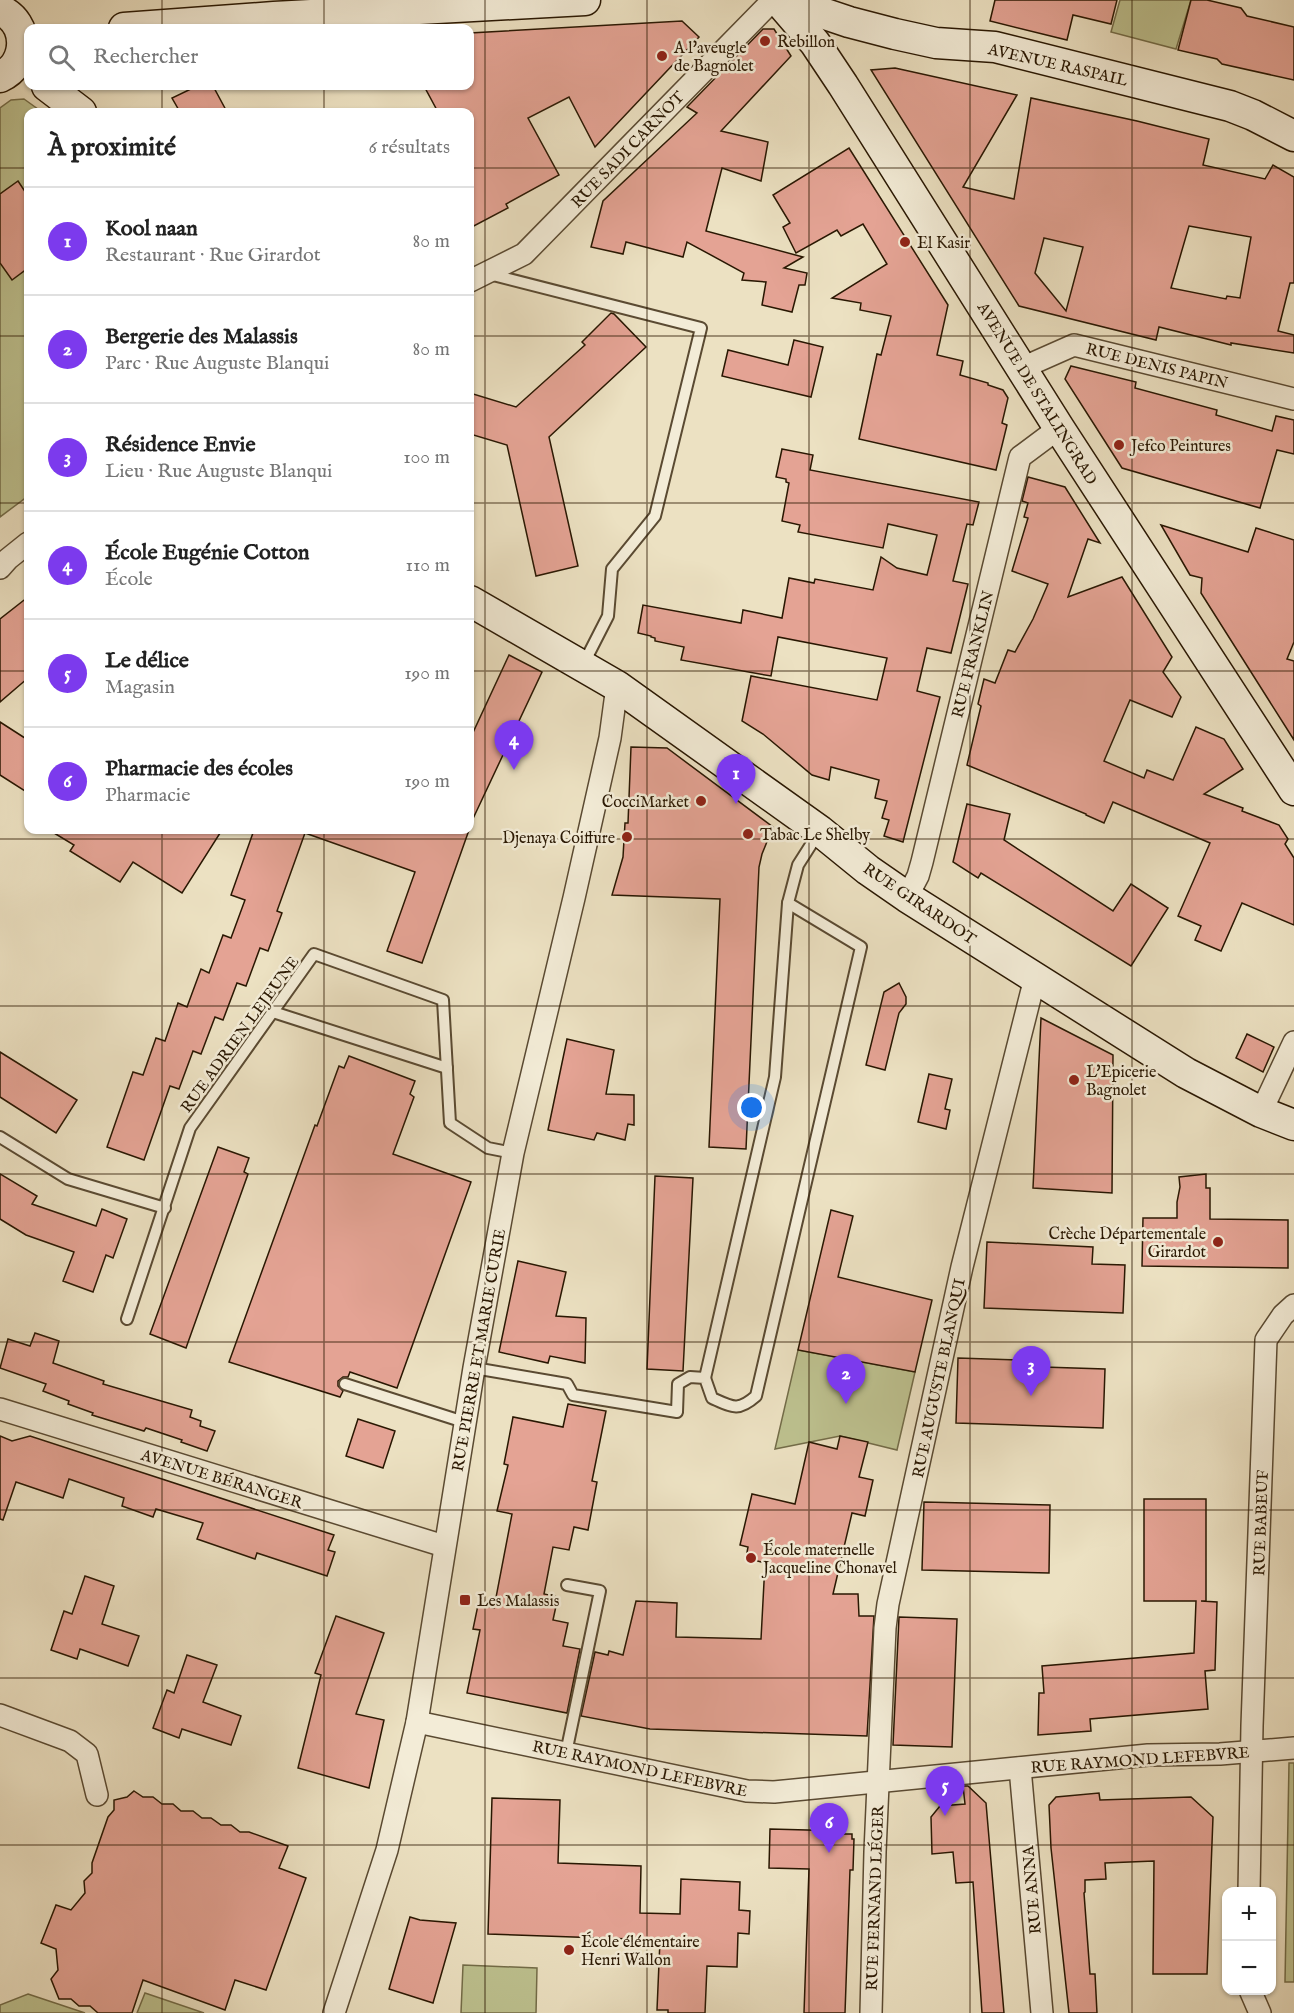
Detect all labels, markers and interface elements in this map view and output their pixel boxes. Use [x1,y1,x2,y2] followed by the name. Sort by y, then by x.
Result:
[24,24,474,90] search box
[777,33,835,53] place label: Rebillon
[758,34,772,48] marker: Rebillon
[673,39,754,77] place label: A l'aveugle de Bagnolet
[985,40,1130,92] street label: AVENUE RASPAIL
[45,41,78,74] icon: search
[93,43,198,71] text: Rechercher
[655,49,669,63] marker: A l'aveugle de Bagnolet
[568,88,690,213] street label: RUE SADI CARNOT
[48,131,176,164] text: À proximité
[368,135,450,160] text: 6 résultats
[105,215,198,243] text: Kool naan
[64,229,71,254] text: 1
[413,229,450,254] text: 80 m
[917,234,970,254] place label: El Kasir
[898,235,912,249] marker: El Kasir
[105,243,321,268] text: Restaurant · Rue Girardot
[971,298,1101,489] street label: AVENUE DE STALINGRAD
[105,323,298,351] text: Bergerie des Malassis
[63,337,72,362] text: 2
[413,337,450,362] text: 80 m
[1084,340,1230,394] street label: RUE DENIS PAPIN
[105,351,329,376] text: Parc · Rue Auguste Blanqui
[105,431,256,459] text: Résidence Envie
[1129,437,1231,457] place label: Jefco Peintures
[1112,438,1126,452] marker: Jefco Peintures
[64,445,71,470] text: 3
[403,445,450,470] text: 100 m
[105,459,332,484] text: Lieu · Rue Auguste Blanqui
[105,539,310,567] text: École Eugénie Cotton
[63,553,72,578] text: 4
[406,553,450,578] text: 110 m
[105,567,153,592] text: École
[948,589,999,720] street label: RUE FRANKLIN
[105,647,189,675] text: Le délice
[64,661,71,686] text: 5
[404,661,450,686] text: 190 m
[105,675,175,700] text: Magasin
[494,720,534,770] pin: 4
[716,754,756,804] pin: 1
[105,755,293,783] text: Pharmacie des écoles
[63,769,72,794] text: 6
[404,769,450,794] text: 190 m
[105,783,190,808] text: Pharmacie
[602,793,690,813] place label: CocciMarket
[694,794,708,808] marker: CocciMarket
[760,826,870,846] place label: Tabac Le Shelby
[741,827,755,841] marker: Tabac Le Shelby
[502,829,615,849] place label: Djenaya Coiffure
[620,830,634,844] marker: Djenaya Coiffure
[859,859,979,950] street label: RUE GIRARDOT
[177,953,304,1117] street label: RUE ADRIEN LEJEUNE
[1086,1063,1156,1101] place label: L'Epicerie Bagnolet
[1067,1073,1081,1087] marker: L'Epicerie Bagnolet
[737,1093,766,1122] your location
[1049,1225,1207,1263] place label: Crèche Départementale Girardot
[449,1227,511,1473] street label: RUE PIERRE ET MARIE CURIE
[1211,1235,1225,1249] marker: Crèche Départementale Girardot
[909,1277,971,1480] street label: RUE AUGUSTE BLANQUI
[1012,1346,1050,1396] pin: 3
[826,1354,866,1404] pin: 2
[137,1444,306,1514] street label: AVENUE BÉRANGER
[1250,1470,1274,1577] street label: RUE BABEUF
[761,1539,898,1579] place label: École maternelle Jacqueline Chonavel
[744,1551,758,1565] marker: École maternelle Jacqueline Chonavel
[477,1592,560,1612] place label: Les Malassis
[458,1593,472,1607] marker: Les Malassis
[530,1737,749,1803] street label: RUE RAYMOND LEFEBVRE
[1030,1743,1250,1779] street label: RUE RAYMOND LEFEBVRE
[926,1766,964,1816] pin: 5
[810,1804,848,1853] pin: 6
[861,1804,889,1991] street label: RUE FERNAND LÉGER
[1019,1844,1047,1935] street label: RUE ANNA
[1222,1887,1276,1995] map controls
[1222,1887,1276,1941] button: +
[581,1931,700,1971] place label: École élémentaire Henri Wallon
[1222,1941,1276,1995] button: −
[562,1943,576,1957] marker: École élémentaire Henri Wallon

